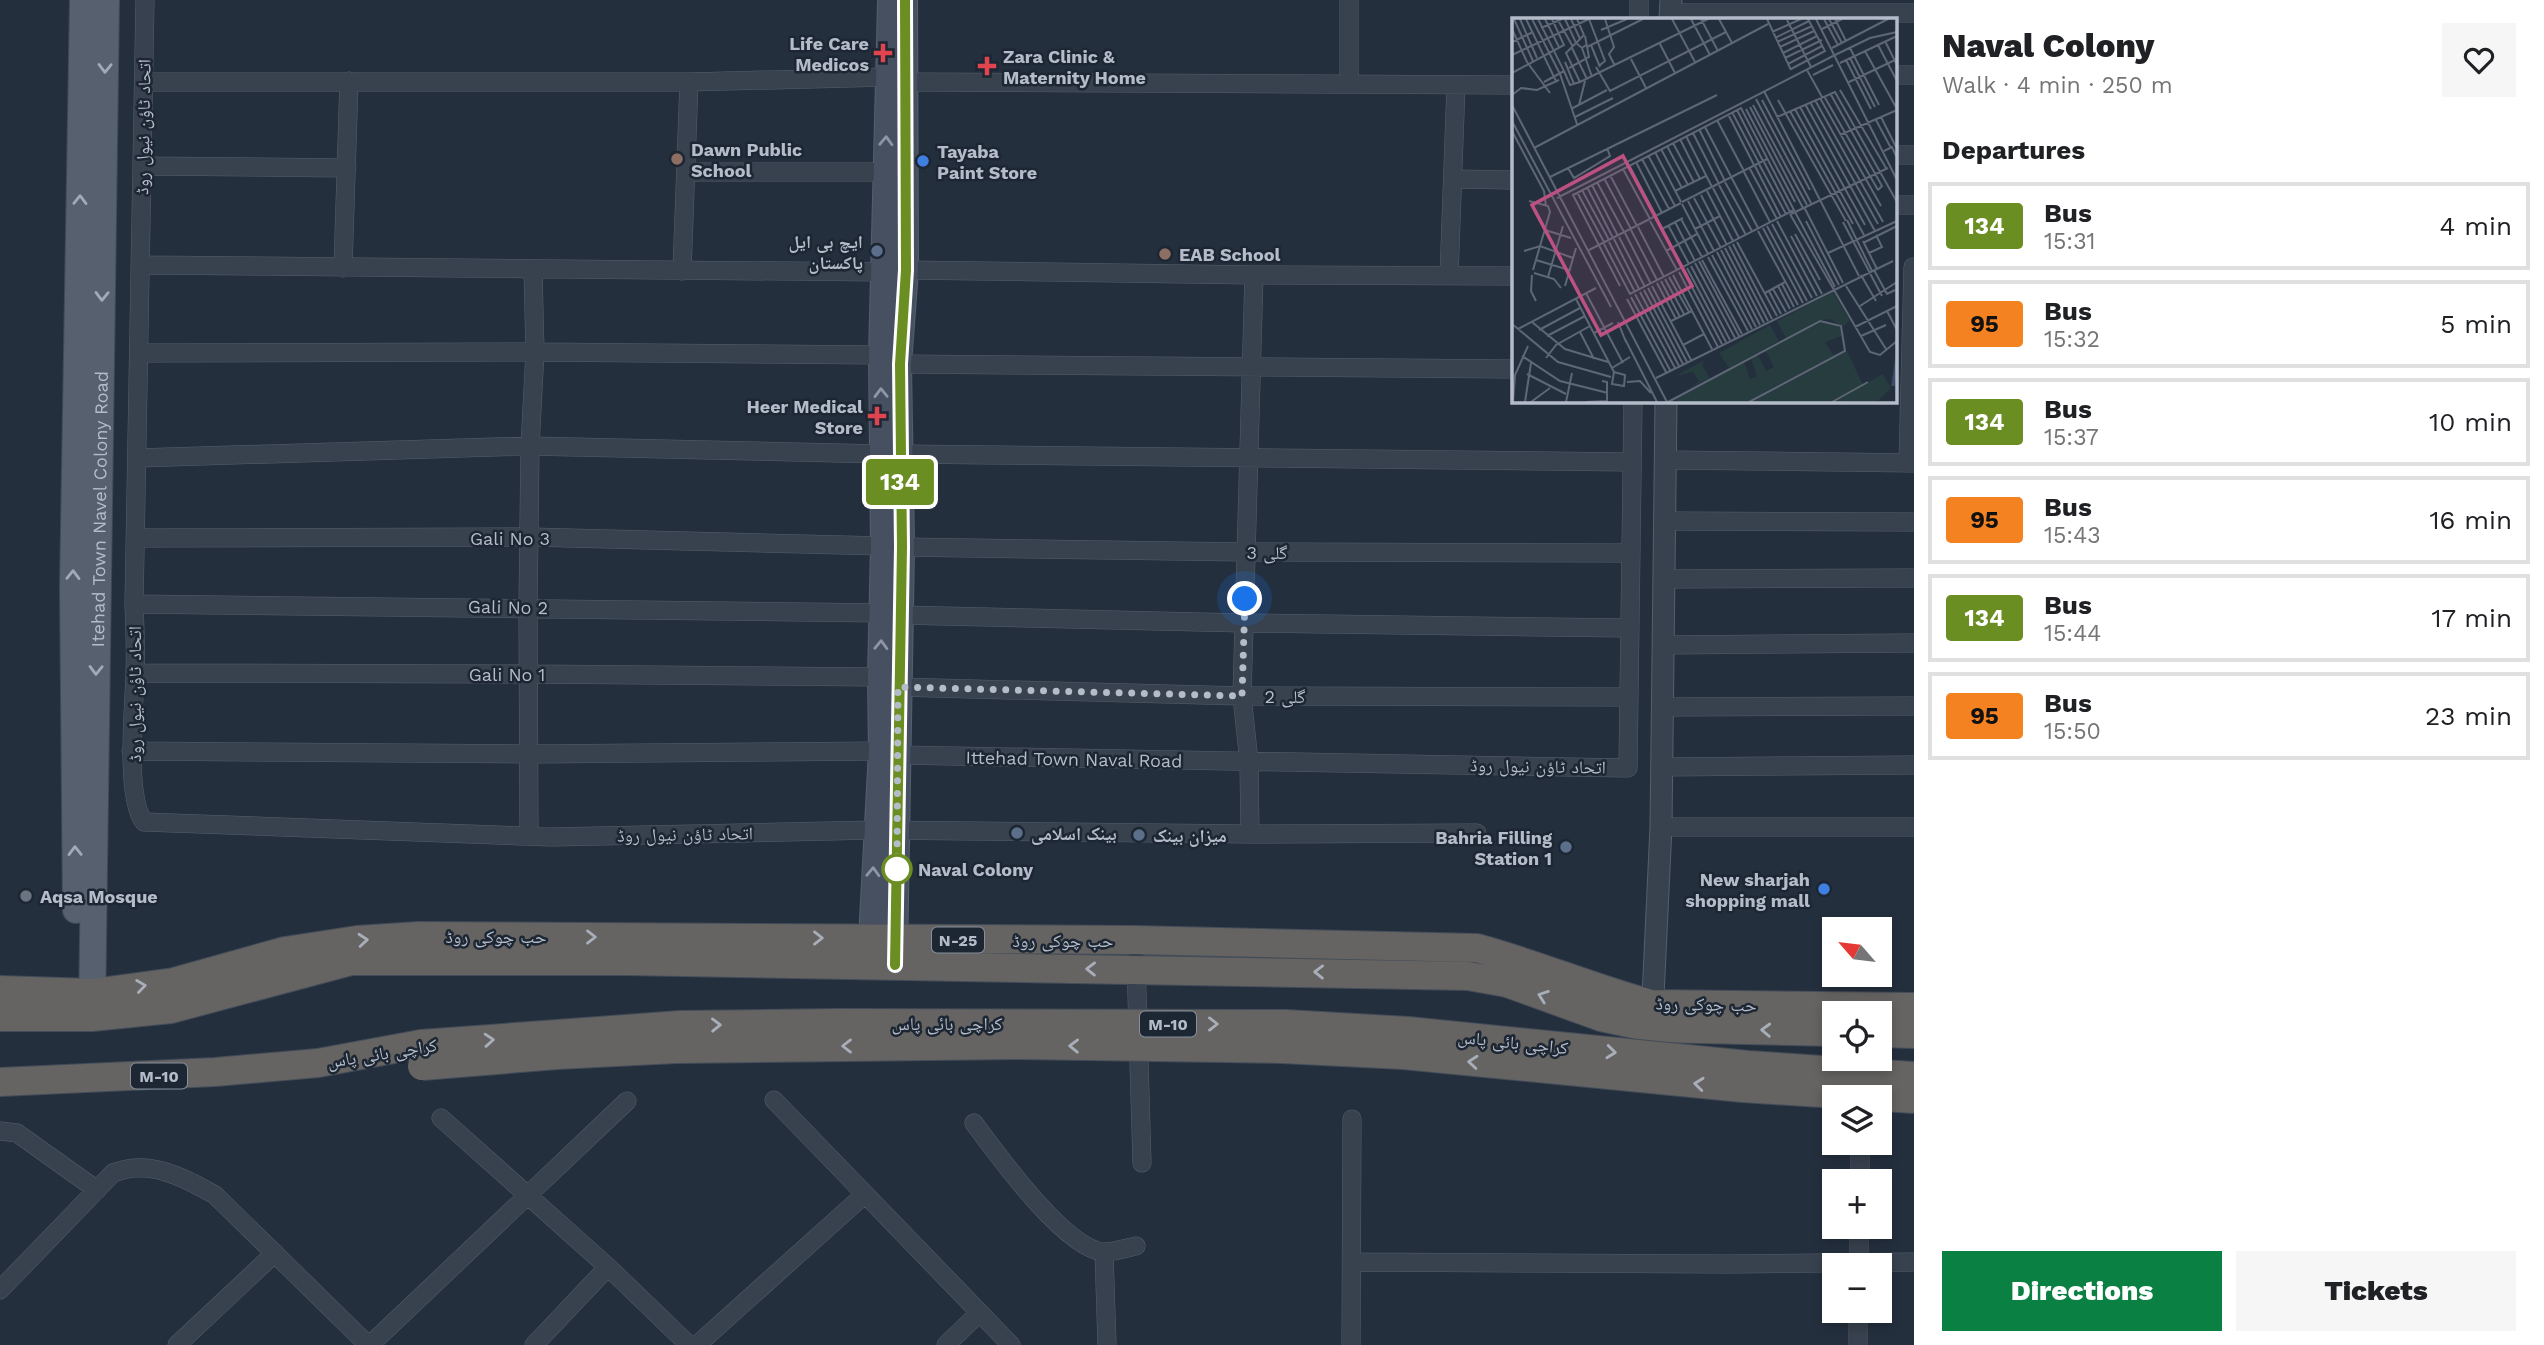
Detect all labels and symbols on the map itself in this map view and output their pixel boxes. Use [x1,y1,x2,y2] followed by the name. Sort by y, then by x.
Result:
[1512,18,1896,402] inset map
[789,33,869,75] place label: Life Care Medicos
[875,45,891,61] marker: Life Care Medicos
[1003,46,1146,88] place label: Zara Clinic & Maternity Home
[977,56,997,76] marker: Zara Clinic & Maternity Home
[131,59,156,195] street label: اتحاد ٹاؤن نیول روڈ
[97,63,113,74] one-way arrow
[878,135,894,145] one-way arrow
[691,139,802,181] place label: Dawn Public School
[937,141,1037,183] place label: Tayaba Paint Store
[669,151,685,167] marker: Dawn Public School
[915,153,931,169] marker: Tayaba Paint Store
[72,194,88,205] one-way arrow
[789,231,863,274] place label: ایچ بی ایل پاکستان
[869,243,885,259] marker: ایچ بی ایل پاکستان
[1179,244,1281,265] place label: EAB School
[1157,246,1173,262] marker: EAB School
[94,291,110,301] one-way arrow
[87,371,111,647] street label: Itehad Town Navel Colony Road
[873,387,889,397] one-way arrow
[746,396,863,438] place label: Heer Medical Store
[869,408,885,424] marker: Heer Medical Store
[860,459,940,505] line badge: 134
[470,528,550,549] street label: Gali No 3
[1247,542,1288,564] street label: گلی 3
[65,569,81,579] one-way arrow
[1227,581,1262,616] your location
[468,596,548,618] street label: Gali No 2
[124,626,146,762] street label: اتحاد ٹاؤن نیول روڈ
[873,639,888,650] one-way arrow
[469,664,545,685] street label: Gali No 1
[88,665,104,676] one-way arrow
[1265,686,1306,708] street label: گلی 2
[965,747,1183,771] street label: Ittehad Town Naval Road
[1470,754,1606,779] street label: اتحاد ٹاؤن نیول روڈ
[617,822,753,847] street label: اتحاد ٹاؤن نیول روڈ
[1031,823,1117,845] place label: بینک اسلامی
[1009,825,1025,841] marker: بینک اسلامی
[1153,825,1227,847] place label: میزان بینک
[1131,827,1147,843] marker: میزان بینک
[1435,827,1553,869] place label: Bahria Filling Station 1
[1558,839,1574,855] marker: Bahria Filling Station 1
[67,845,82,856] one-way arrow
[882,854,912,884] marker: Naval Colony
[918,859,1034,880] place label: Naval Colony
[866,866,881,877] one-way arrow
[1685,869,1810,911] place label: New sharjah shopping mall
[1816,881,1832,897] marker: New sharjah shopping mall
[40,886,158,907] place label: Aqsa Mosque
[18,888,34,904] marker: Aqsa Mosque
[1822,917,1892,987] north arrow
[446,926,546,948] street label: حب چوکی روڈ
[932,928,984,952] road number: N-25
[586,929,596,945] one-way arrow
[813,930,824,946] one-way arrow
[1013,930,1113,952] street label: حب چوکی روڈ
[358,933,369,948] one-way arrow
[1085,961,1096,977] one-way arrow
[1313,964,1323,980] one-way arrow
[135,979,147,994] one-way arrow
[1538,990,1550,1004] one-way arrow
[1655,993,1757,1016] street label: حب چوکی روڈ
[1140,1012,1196,1036] road number: M-10
[892,1013,1003,1035] street label: کراچی بائی پاس
[1208,1016,1219,1032] one-way arrow
[711,1017,722,1033] one-way arrow
[1760,1023,1771,1038] one-way arrow
[1457,1026,1570,1059] street label: کراچی بائی پاس
[484,1032,495,1047] one-way arrow
[326,1034,439,1073] street label: کراچی بائی پاس
[841,1038,852,1054] one-way arrow
[1069,1038,1079,1054] one-way arrow
[1605,1044,1616,1059] one-way arrow
[1467,1055,1478,1070] one-way arrow
[131,1064,187,1088] road number: M-10
[1693,1077,1704,1092] one-way arrow

